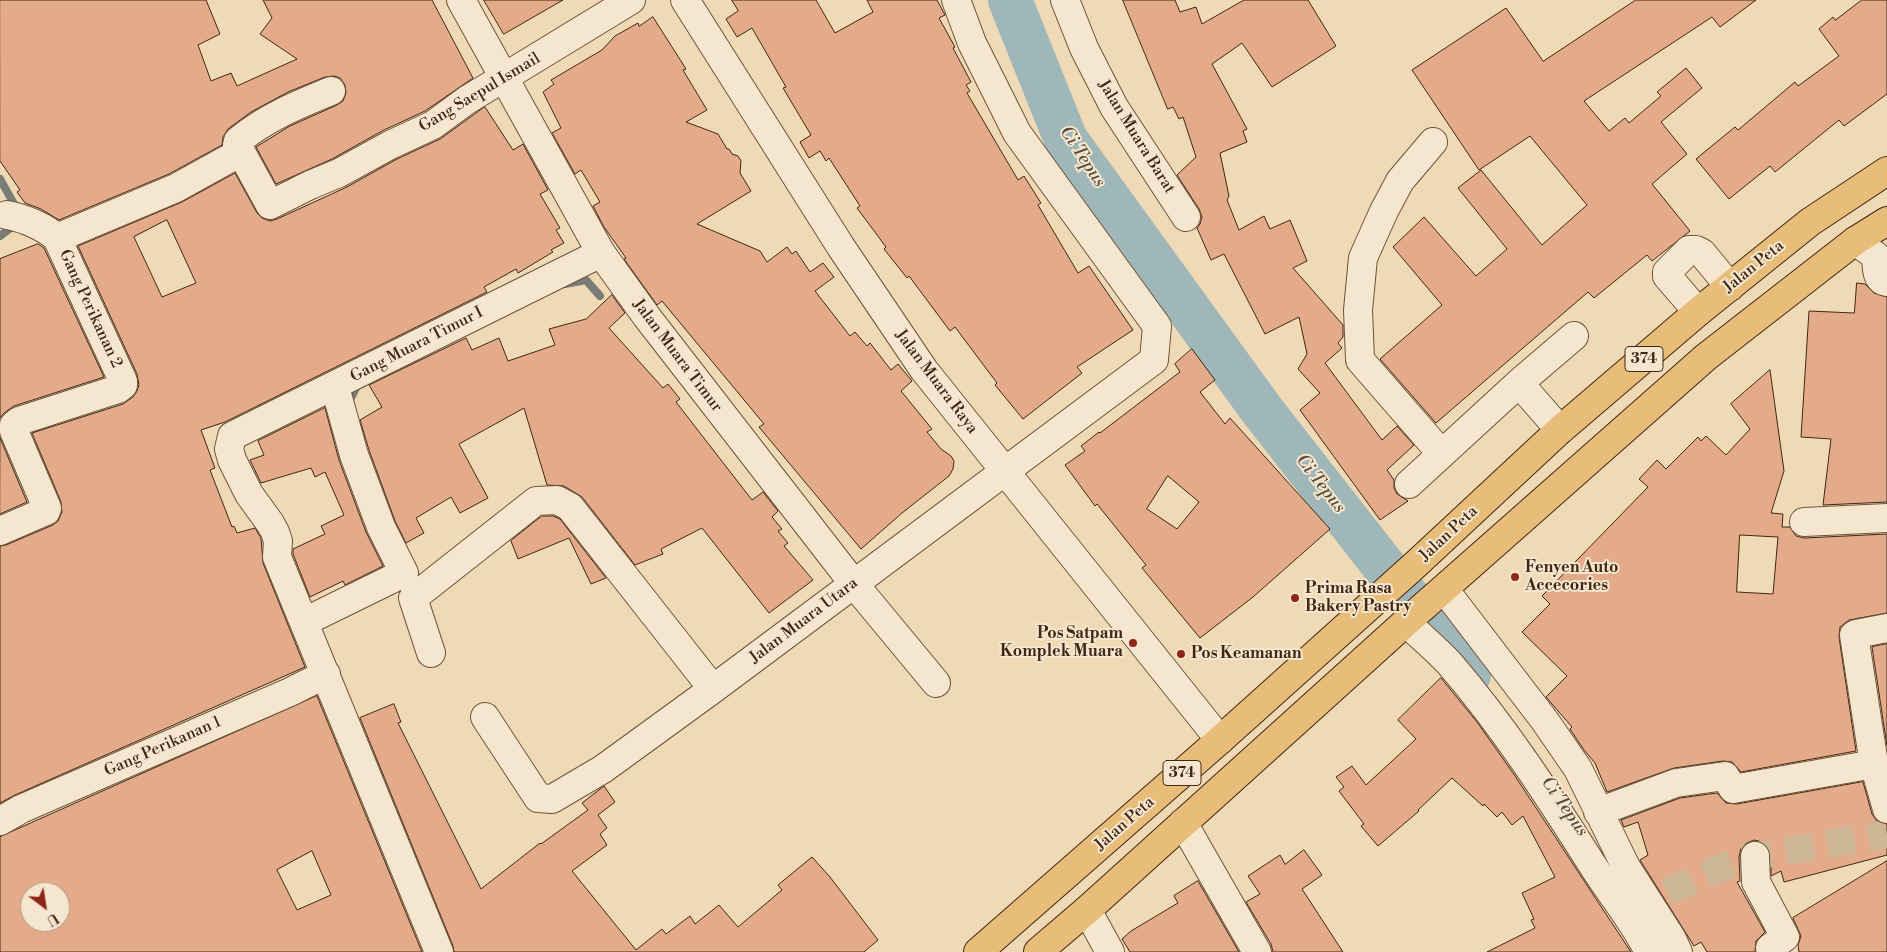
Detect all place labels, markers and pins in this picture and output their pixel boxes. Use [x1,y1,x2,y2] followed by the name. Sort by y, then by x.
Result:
[1525,558,1619,596] place label: Fenyen Auto Accecories
[1509,571,1521,583] marker: Fenyen Auto Accecories
[1305,579,1412,617] place label: Prima Rasa Bakery Pastry
[1289,592,1301,604] marker: Prima Rasa Bakery Pastry
[1000,624,1123,662] place label: Pos Satpam Komplek Muara
[1127,637,1139,649] marker: Pos Satpam Komplek Muara
[1191,644,1302,664] place label: Pos Keamanan
[1175,648,1187,660] marker: Pos Keamanan

